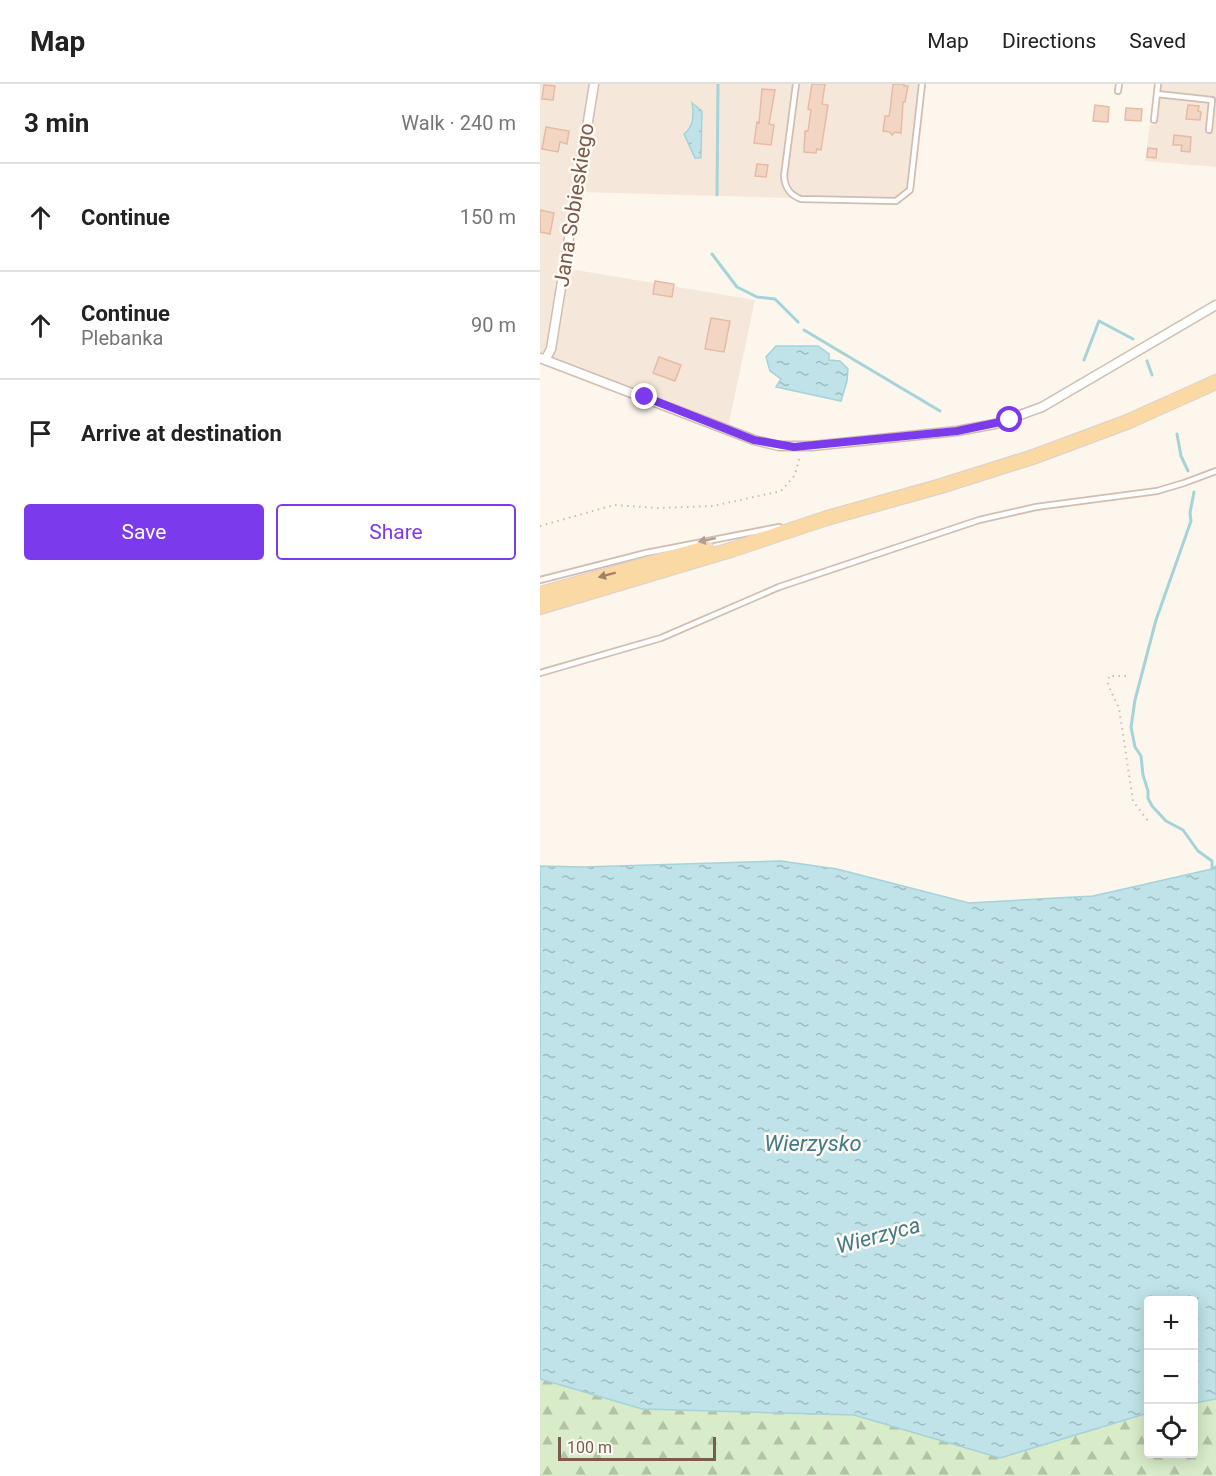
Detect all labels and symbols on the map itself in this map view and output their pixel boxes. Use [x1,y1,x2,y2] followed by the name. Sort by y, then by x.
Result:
[549,122,599,288] street label: Jana Sobieskiego
[631,383,657,409] route end
[996,406,1022,432] route start
[697,536,716,545] one-way arrow
[598,571,616,580] one-way arrow
[764,1131,862,1156] water label: Wierzysko
[833,1212,923,1259] water label: Wierzyca
[558,1434,716,1462] scale bar

